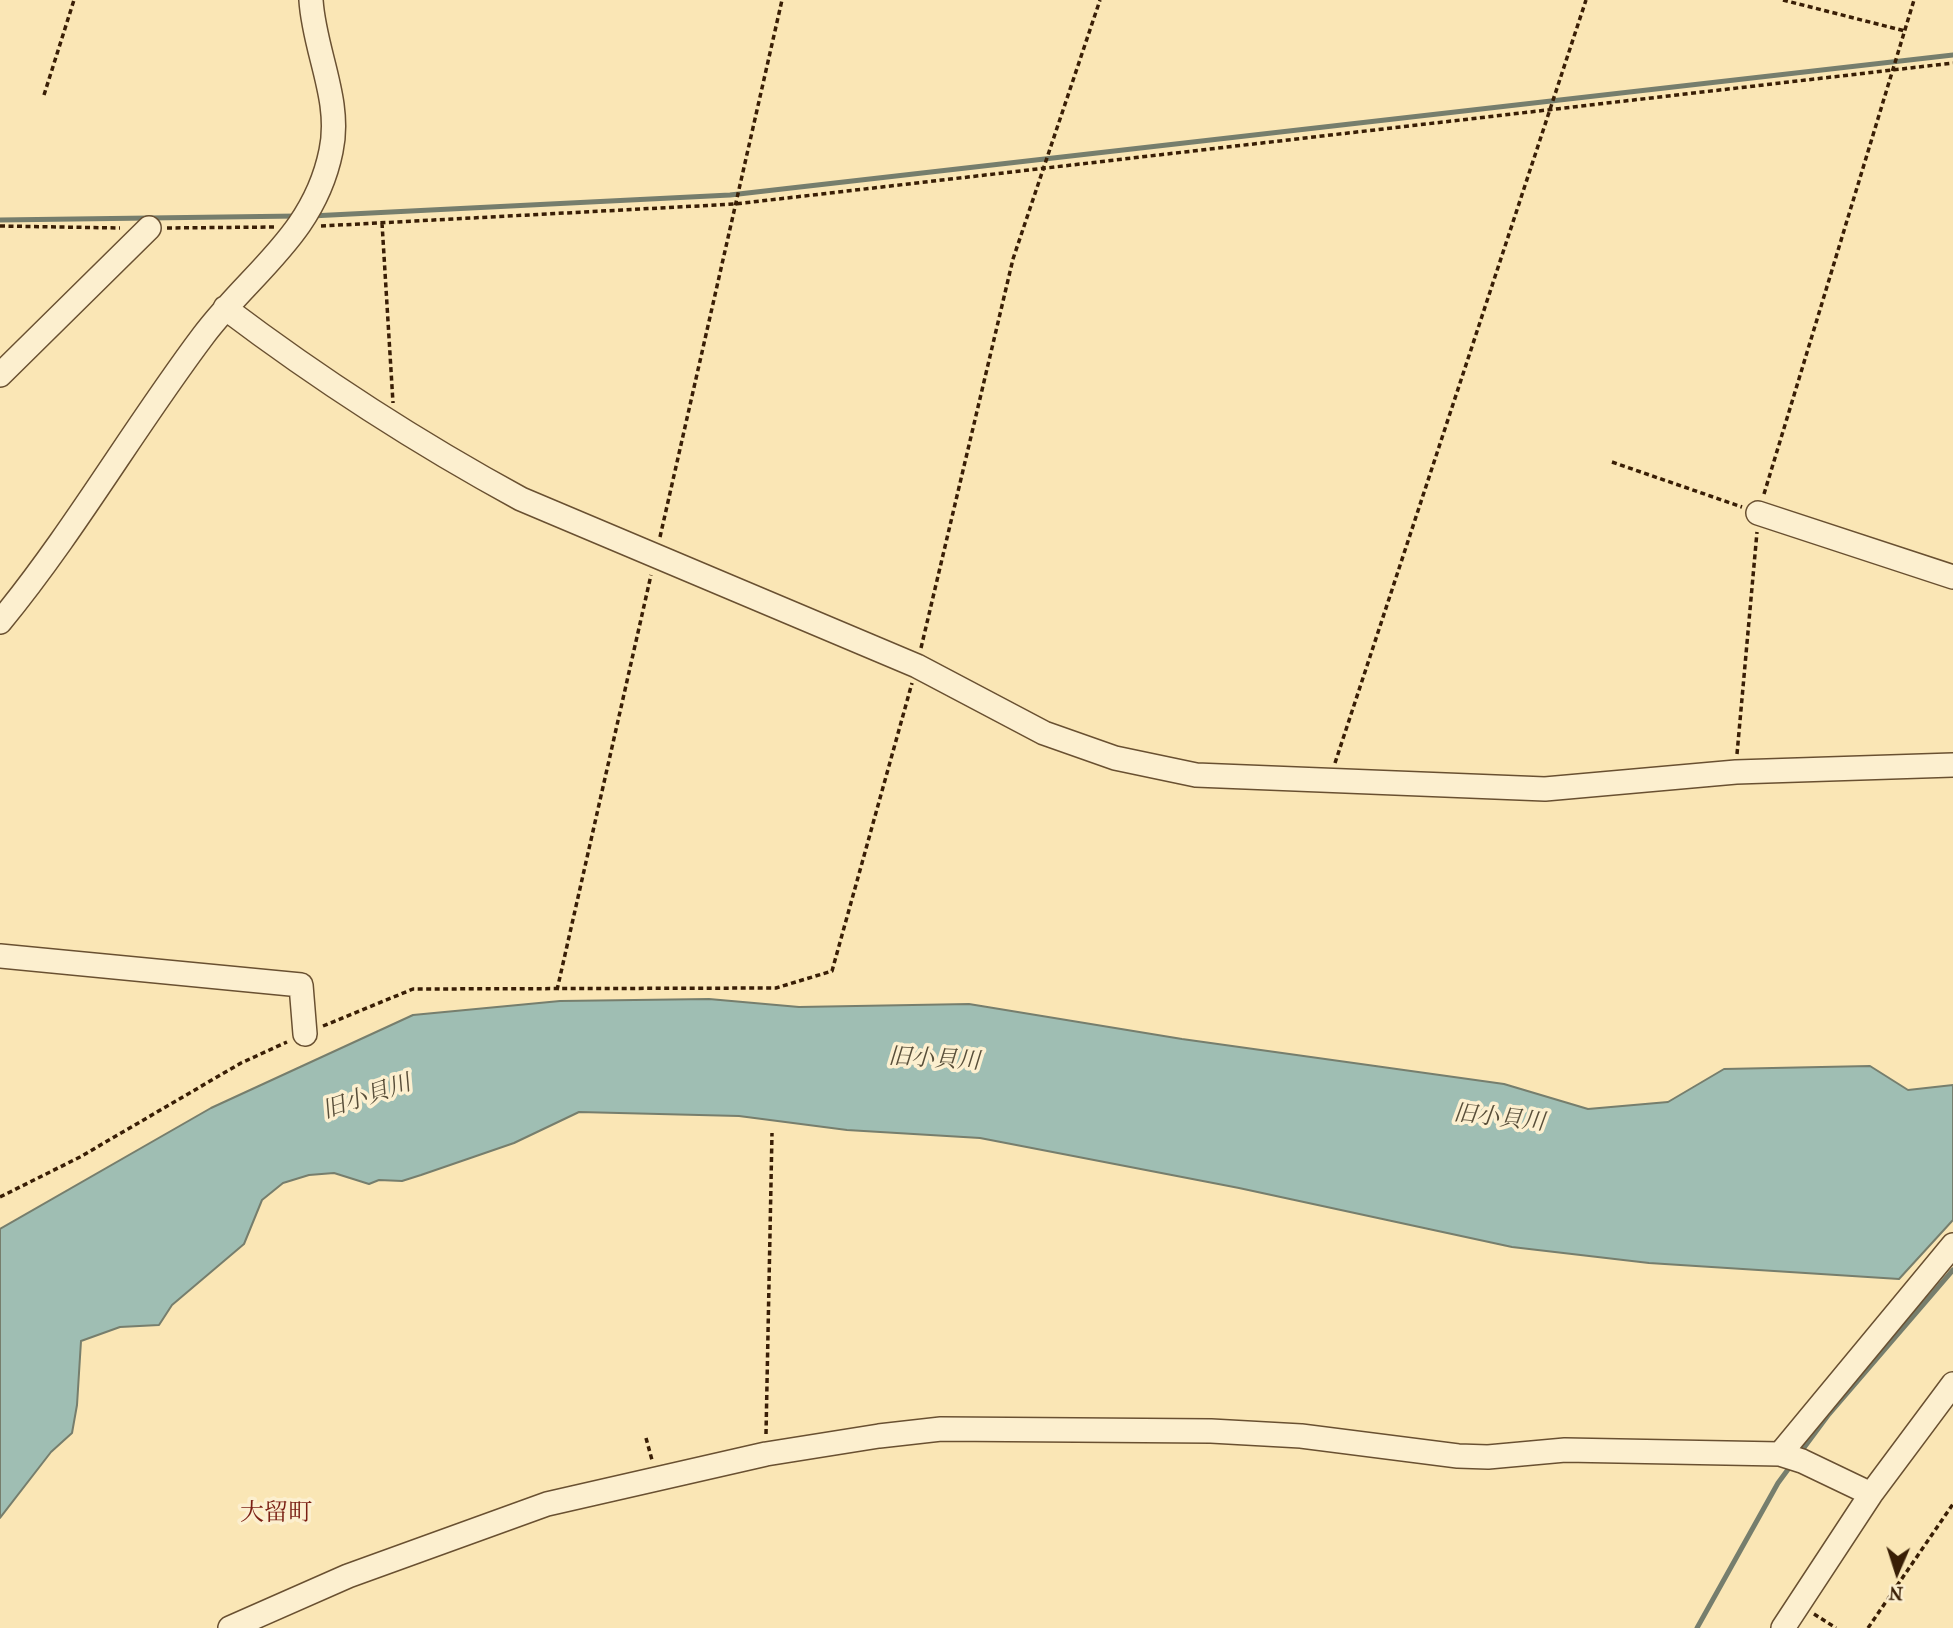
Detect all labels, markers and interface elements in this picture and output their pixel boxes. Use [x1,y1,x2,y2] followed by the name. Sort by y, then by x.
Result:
[887,1044,981,1076] water label: 旧小貝川
[319,1070,415,1126] water label: 旧小貝川
[1452,1100,1546,1138] water label: 旧小貝川
[240,1500,312,1528] district label: 大留町
[1862,1537,1932,1607] north arrow
[1888,1582,1904,1604] text: N

